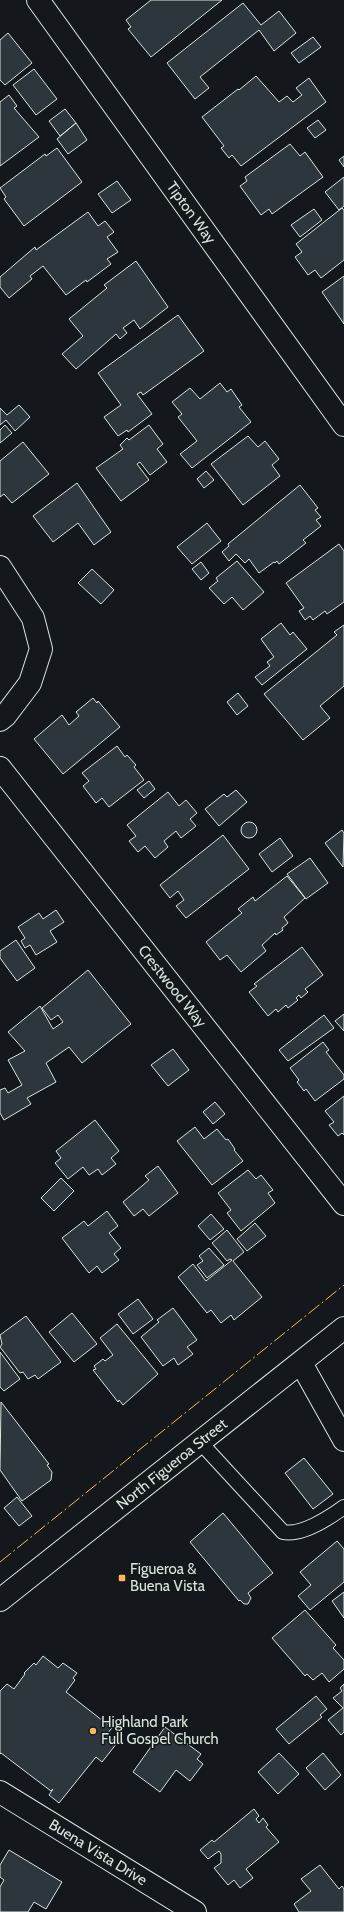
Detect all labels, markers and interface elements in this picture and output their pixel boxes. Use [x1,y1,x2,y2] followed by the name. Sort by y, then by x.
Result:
[163,178,220,248] street label: Tipton Way
[134,942,210,1031] street label: Crestwood Way
[113,1415,231,1513] street label: North Figueroa Street
[130,1560,206,1595] place label: Figueroa & Buena Vista
[117,1573,127,1583] marker: Figueroa & Buena Vista
[101,1713,219,1748] place label: Highland Park Full Gospel Church
[88,1726,98,1736] marker: Highland Park Full Gospel Church
[46,1815,151,1889] street label: Buena Vista Drive

